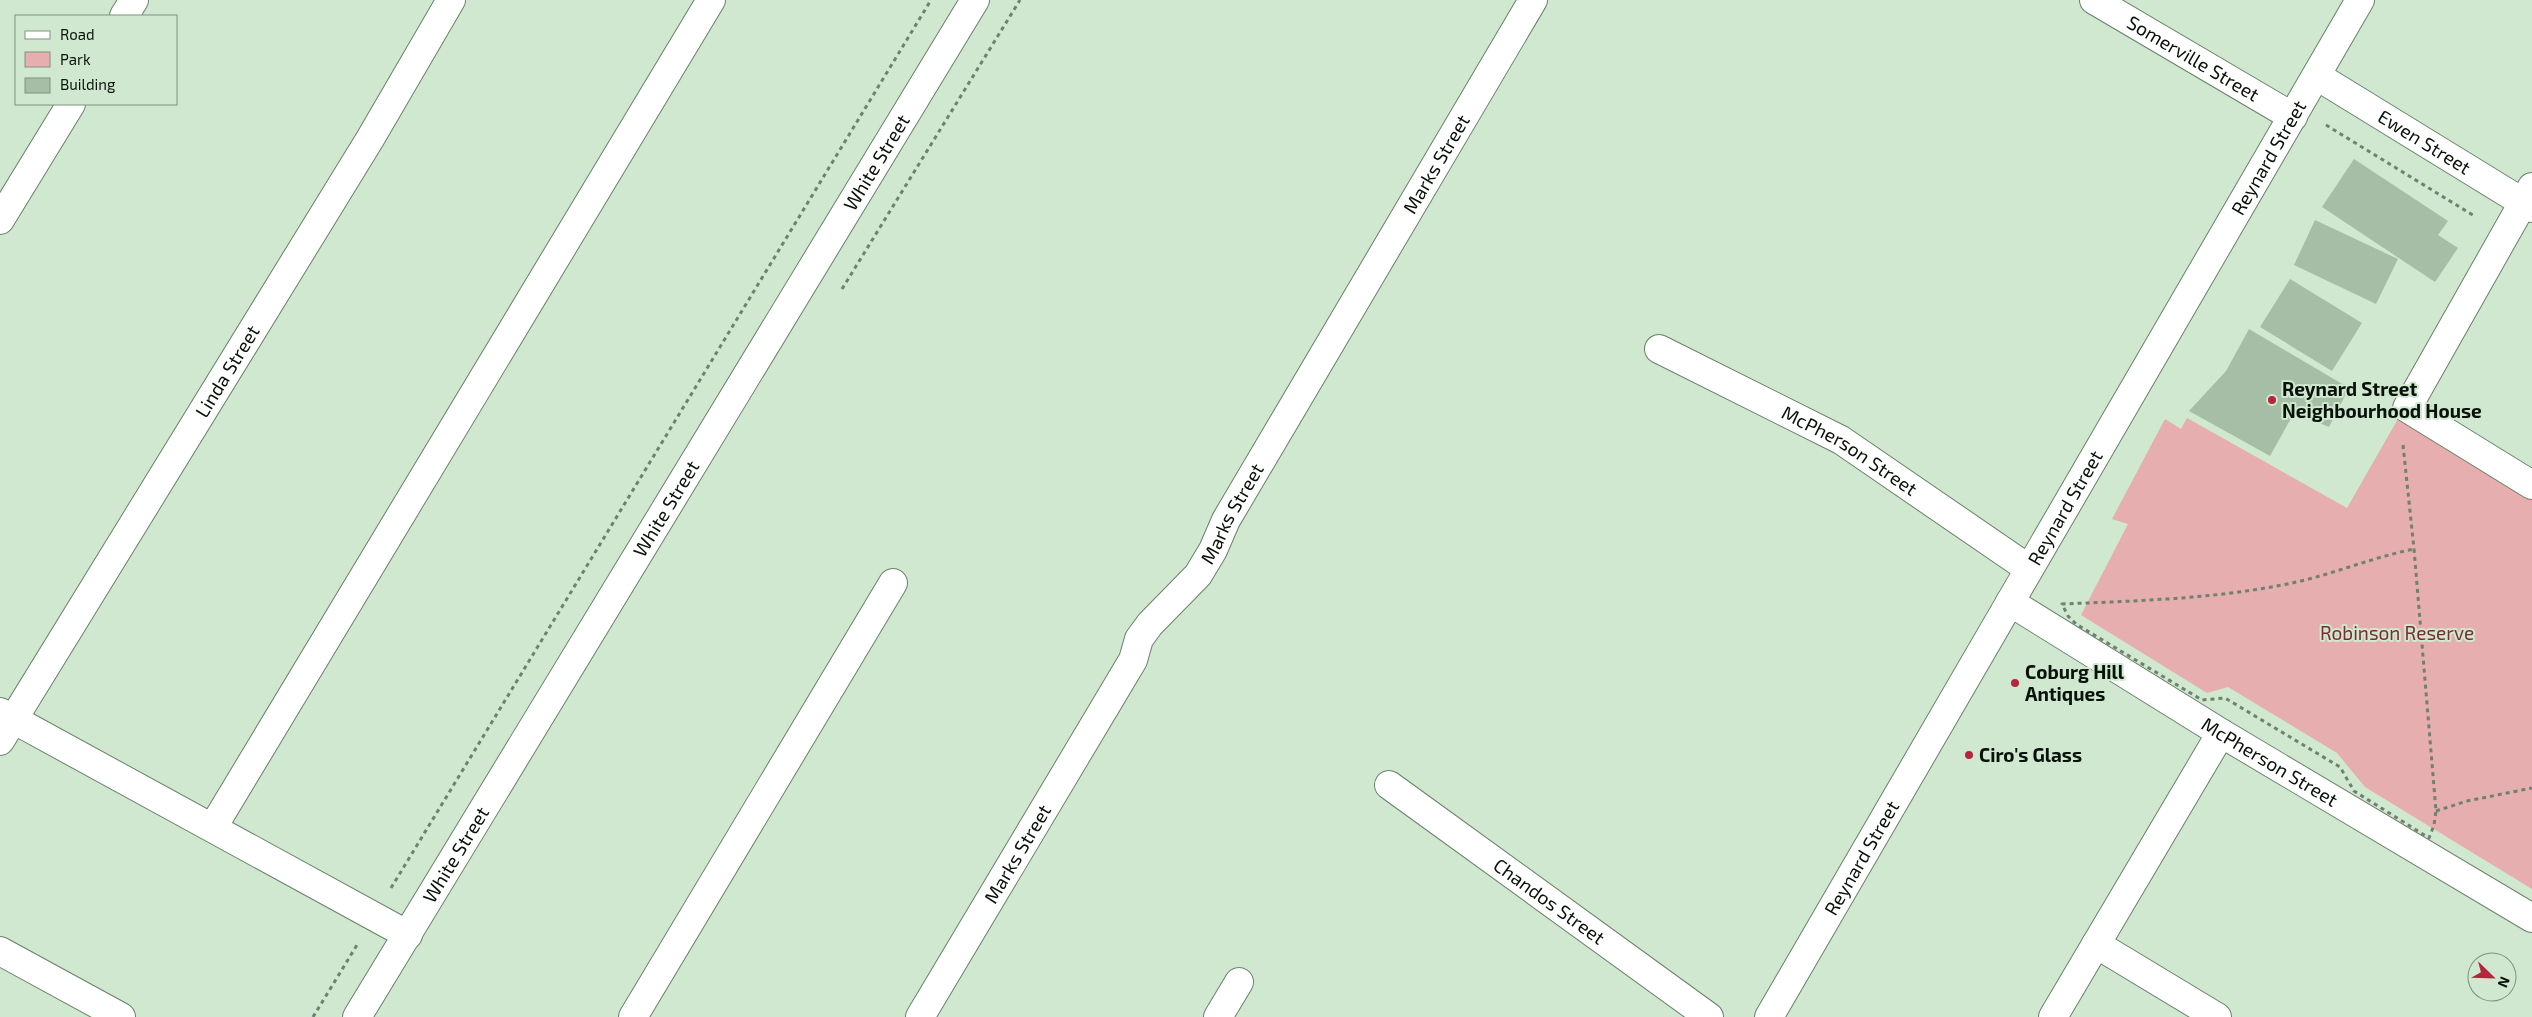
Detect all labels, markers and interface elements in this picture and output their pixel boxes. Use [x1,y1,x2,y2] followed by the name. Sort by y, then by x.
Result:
[2123,10,2264,106] street label: Somerville Street
[15,15,178,105] legend
[60,25,95,43] text: Road
[60,50,91,68] text: Park
[60,75,116,93] text: Building
[2226,96,2310,219] street label: Reynard Street
[2374,104,2475,179] street label: Ewen Street
[838,110,914,214] street label: White Street
[1398,110,1474,217] street label: Marks Street
[190,321,264,421] street label: Linda Street
[2282,377,2482,422] place label: Reynard Street Neighbourhood House
[2266,394,2278,406] marker: Reynard Street Neighbourhood House
[1778,400,1922,500] street label: McPherson Street
[2022,446,2107,569] street label: Reynard Street
[628,456,704,561] street label: White Street
[1195,459,1268,568] street label: Marks Street
[2320,621,2474,644] park label: Robinson Reserve
[2025,660,2125,705] place label: Coburg Hill Antiques
[2009,677,2021,689] marker: Coburg Hill Antiques
[2198,712,2342,811] street label: McPherson Street
[1979,743,2082,766] place label: Ciro's Glass
[1963,749,1975,761] marker: Ciro's Glass
[1819,796,1903,919] street label: Reynard Street
[979,800,1055,907] street label: Marks Street
[417,802,493,907] street label: White Street
[1489,853,1610,949] street label: Chandos Street
[2467,952,2517,1002] north arrow
[2495,974,2514,990] text: N

